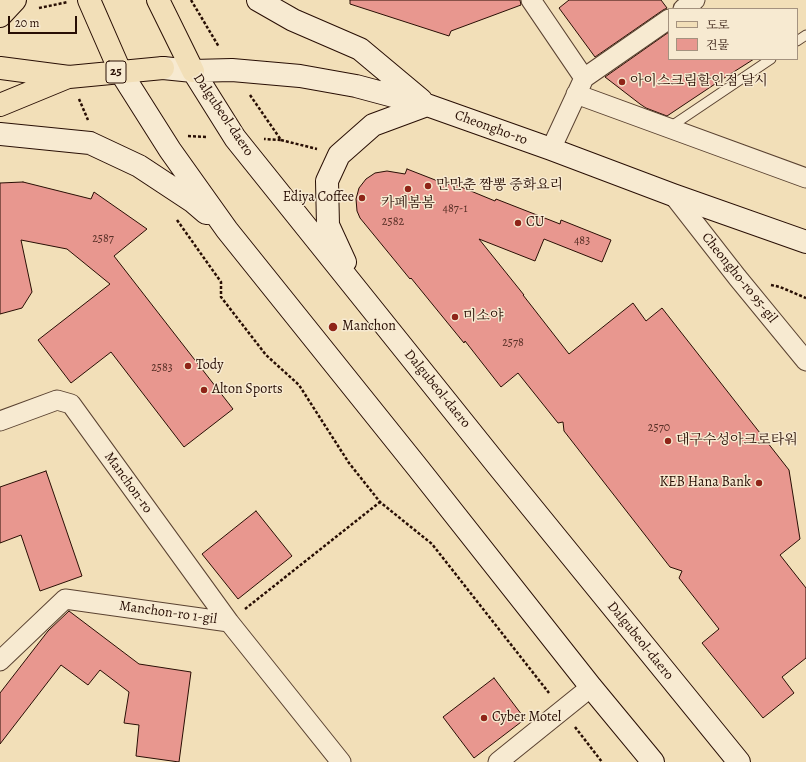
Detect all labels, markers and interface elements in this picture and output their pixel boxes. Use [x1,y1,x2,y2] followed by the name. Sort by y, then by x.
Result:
[10,8,79,34] scale bar
[668,8,798,60] legend
[15,15,39,31] text: 20 m
[706,17,729,33] text: 도로
[706,37,729,53] text: 건물
[106,61,126,83] road number: 25
[189,71,257,159] street label: Dalgubeol-daero
[630,74,768,90] place label: 아이스크림할인점 달시
[617,77,627,87] marker: 아이스크림할인점 달시
[452,107,530,149] street label: Cheongho-ro
[436,178,563,194] place label: 만만춘 짬뽕 중화요리
[423,181,433,191] marker: 만만춘 짬뽕 중화요리
[403,184,413,194] marker: 카페봄봄
[283,190,354,206] place label: Ediya Coffee
[357,193,367,203] marker: Ediya Coffee
[381,196,435,212] place label: 카페봄봄
[443,202,467,216] house number: 487-1
[382,215,404,229] house number: 2582
[526,215,544,231] place label: CU
[513,218,523,228] marker: CU
[698,230,780,326] street label: Cheongho-ro 95-gil
[92,232,114,246] house number: 2587
[574,234,590,248] house number: 483
[463,309,504,325] place label: 미소야
[450,312,460,322] marker: 미소야
[342,319,396,335] place label: Manchon
[327,321,339,333] marker: Manchon
[502,336,524,350] house number: 2578
[400,346,474,432] street label: Dalgubeol-daero
[196,358,224,374] place label: Tody
[151,361,173,375] house number: 2583
[183,361,193,371] marker: Tody
[212,382,283,398] place label: Alton Sports
[199,385,209,395] marker: Alton Sports
[648,421,670,435] house number: 2570
[676,433,798,449] place label: 대구수성아크로타워
[663,436,673,446] marker: 대구수성아크로타워
[100,449,156,517] street label: Manchon-ro
[660,475,751,491] place label: KEB Hana Bank
[754,478,764,488] marker: KEB Hana Bank
[118,598,218,628] street label: Manchon-ro 1-gil
[603,598,677,684] street label: Dalgubeol-daero
[492,710,561,726] place label: Cyber Motel
[479,713,489,723] marker: Cyber Motel

